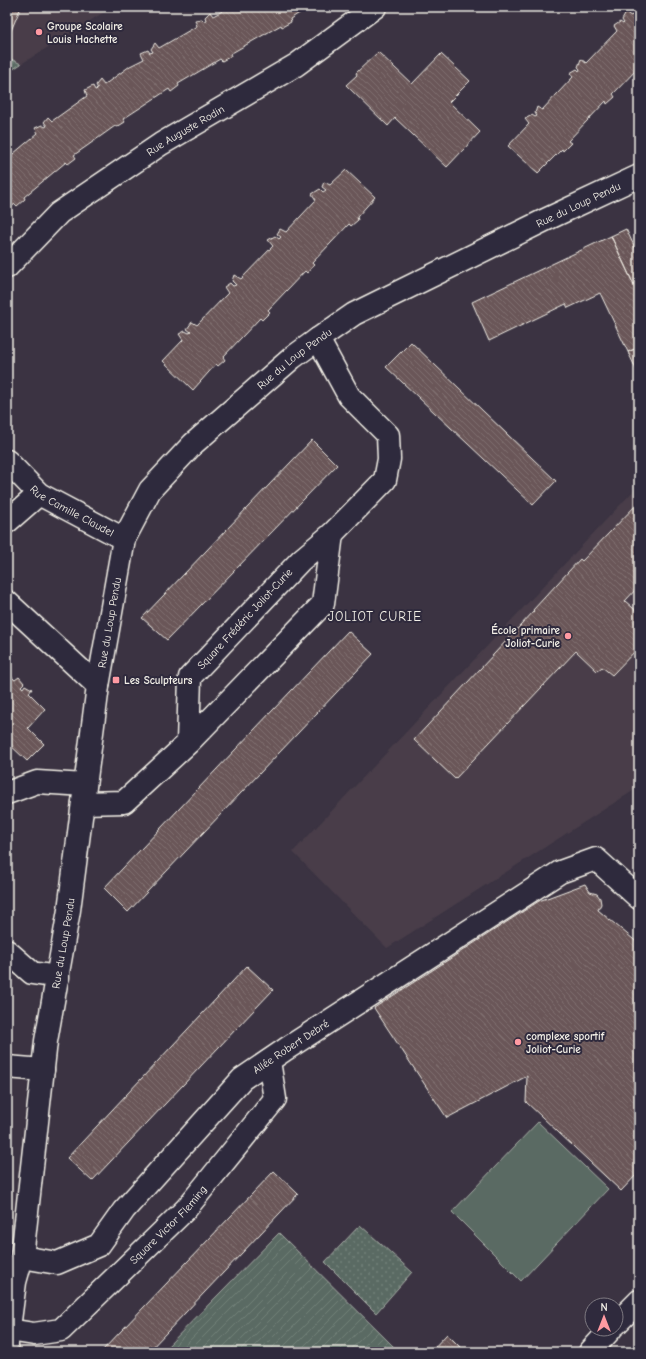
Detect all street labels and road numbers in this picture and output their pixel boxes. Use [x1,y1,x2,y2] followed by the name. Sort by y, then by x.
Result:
[144,102,226,158] street label: Rue Auguste Rodin
[534,179,622,230] street label: Rue du Loup Pendu
[254,325,334,392] street label: Rue du Loup Pendu
[27,482,116,539] street label: Rue Camille Claudel
[195,565,296,672] street label: Square Frédéric Joliot-Curie
[95,576,124,669] street label: Rue du Loup Pendu
[49,897,77,990] street label: Rue du Loup Pendu
[250,1016,332,1076] street label: Allée Robert Debré
[127,1183,209,1266] street label: Square Victor Fleming

